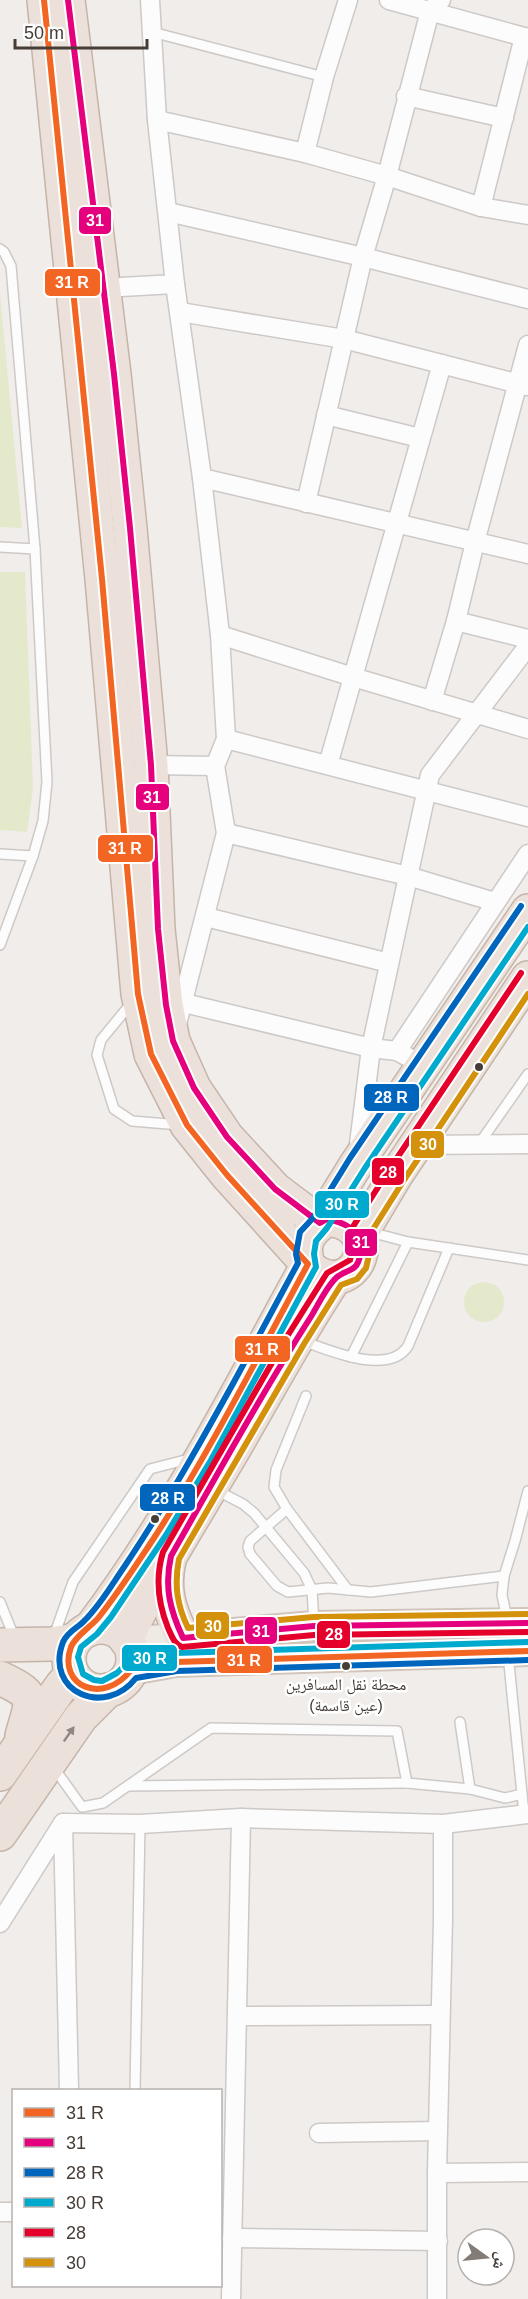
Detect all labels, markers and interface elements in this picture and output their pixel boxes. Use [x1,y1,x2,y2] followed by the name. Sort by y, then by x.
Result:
[15,12,147,50] scale bar
[24,23,64,43] text: 50 m
[78,206,112,235] line badge: 31
[86,212,104,229] text: 31
[44,268,101,297] line badge: 31 R
[55,274,89,291] text: 31 R
[135,783,170,811] line badge: 31
[143,789,161,806] text: 31
[97,834,154,863] line badge: 31 R
[108,840,142,857] text: 31 R
[473,1061,485,1073] unlabelled marker
[363,1083,420,1112] line badge: 28 R
[374,1089,408,1106] text: 28 R
[410,1130,445,1159] line badge: 30
[419,1136,437,1153] text: 30
[371,1157,405,1186] line badge: 28
[379,1164,397,1181] text: 28
[314,1190,370,1219] line badge: 30 R
[325,1196,359,1213] text: 30 R
[344,1228,378,1257] line badge: 31
[352,1234,370,1251] text: 31
[234,1335,291,1363] line badge: 31 R
[245,1341,279,1358] text: 31 R
[139,1483,196,1512] line badge: 28 R
[151,1490,185,1507] text: 28 R
[149,1513,161,1525] unlabelled marker
[195,1611,230,1640] line badge: 30
[244,1616,278,1645] line badge: 31
[204,1618,222,1635] text: 30
[316,1620,351,1649] line badge: 28
[252,1623,270,1640] text: 31
[325,1626,343,1643] text: 28
[121,1644,178,1672] line badge: 30 R
[216,1645,273,1674] line badge: 31 R
[133,1650,167,1667] text: 30 R
[227,1652,261,1669] text: 31 R
[340,1660,352,1672] marker: محطة نقل المسافرين (عين قاسمة)
[286,1676,406,1716] place label: محطة نقل المسافرين (عين قاسمة)
[63,1726,75,1742] one-way arrow
[12,2089,222,2287] legend
[66,2103,104,2123] text: 31 R
[66,2133,86,2153] text: 31
[66,2163,104,2183] text: 28 R
[66,2193,104,2213] text: 30 R
[66,2223,86,2243] text: 28
[456,2227,516,2287] north arrow
[489,2250,510,2271] text: ش
[66,2253,86,2273] text: 30

